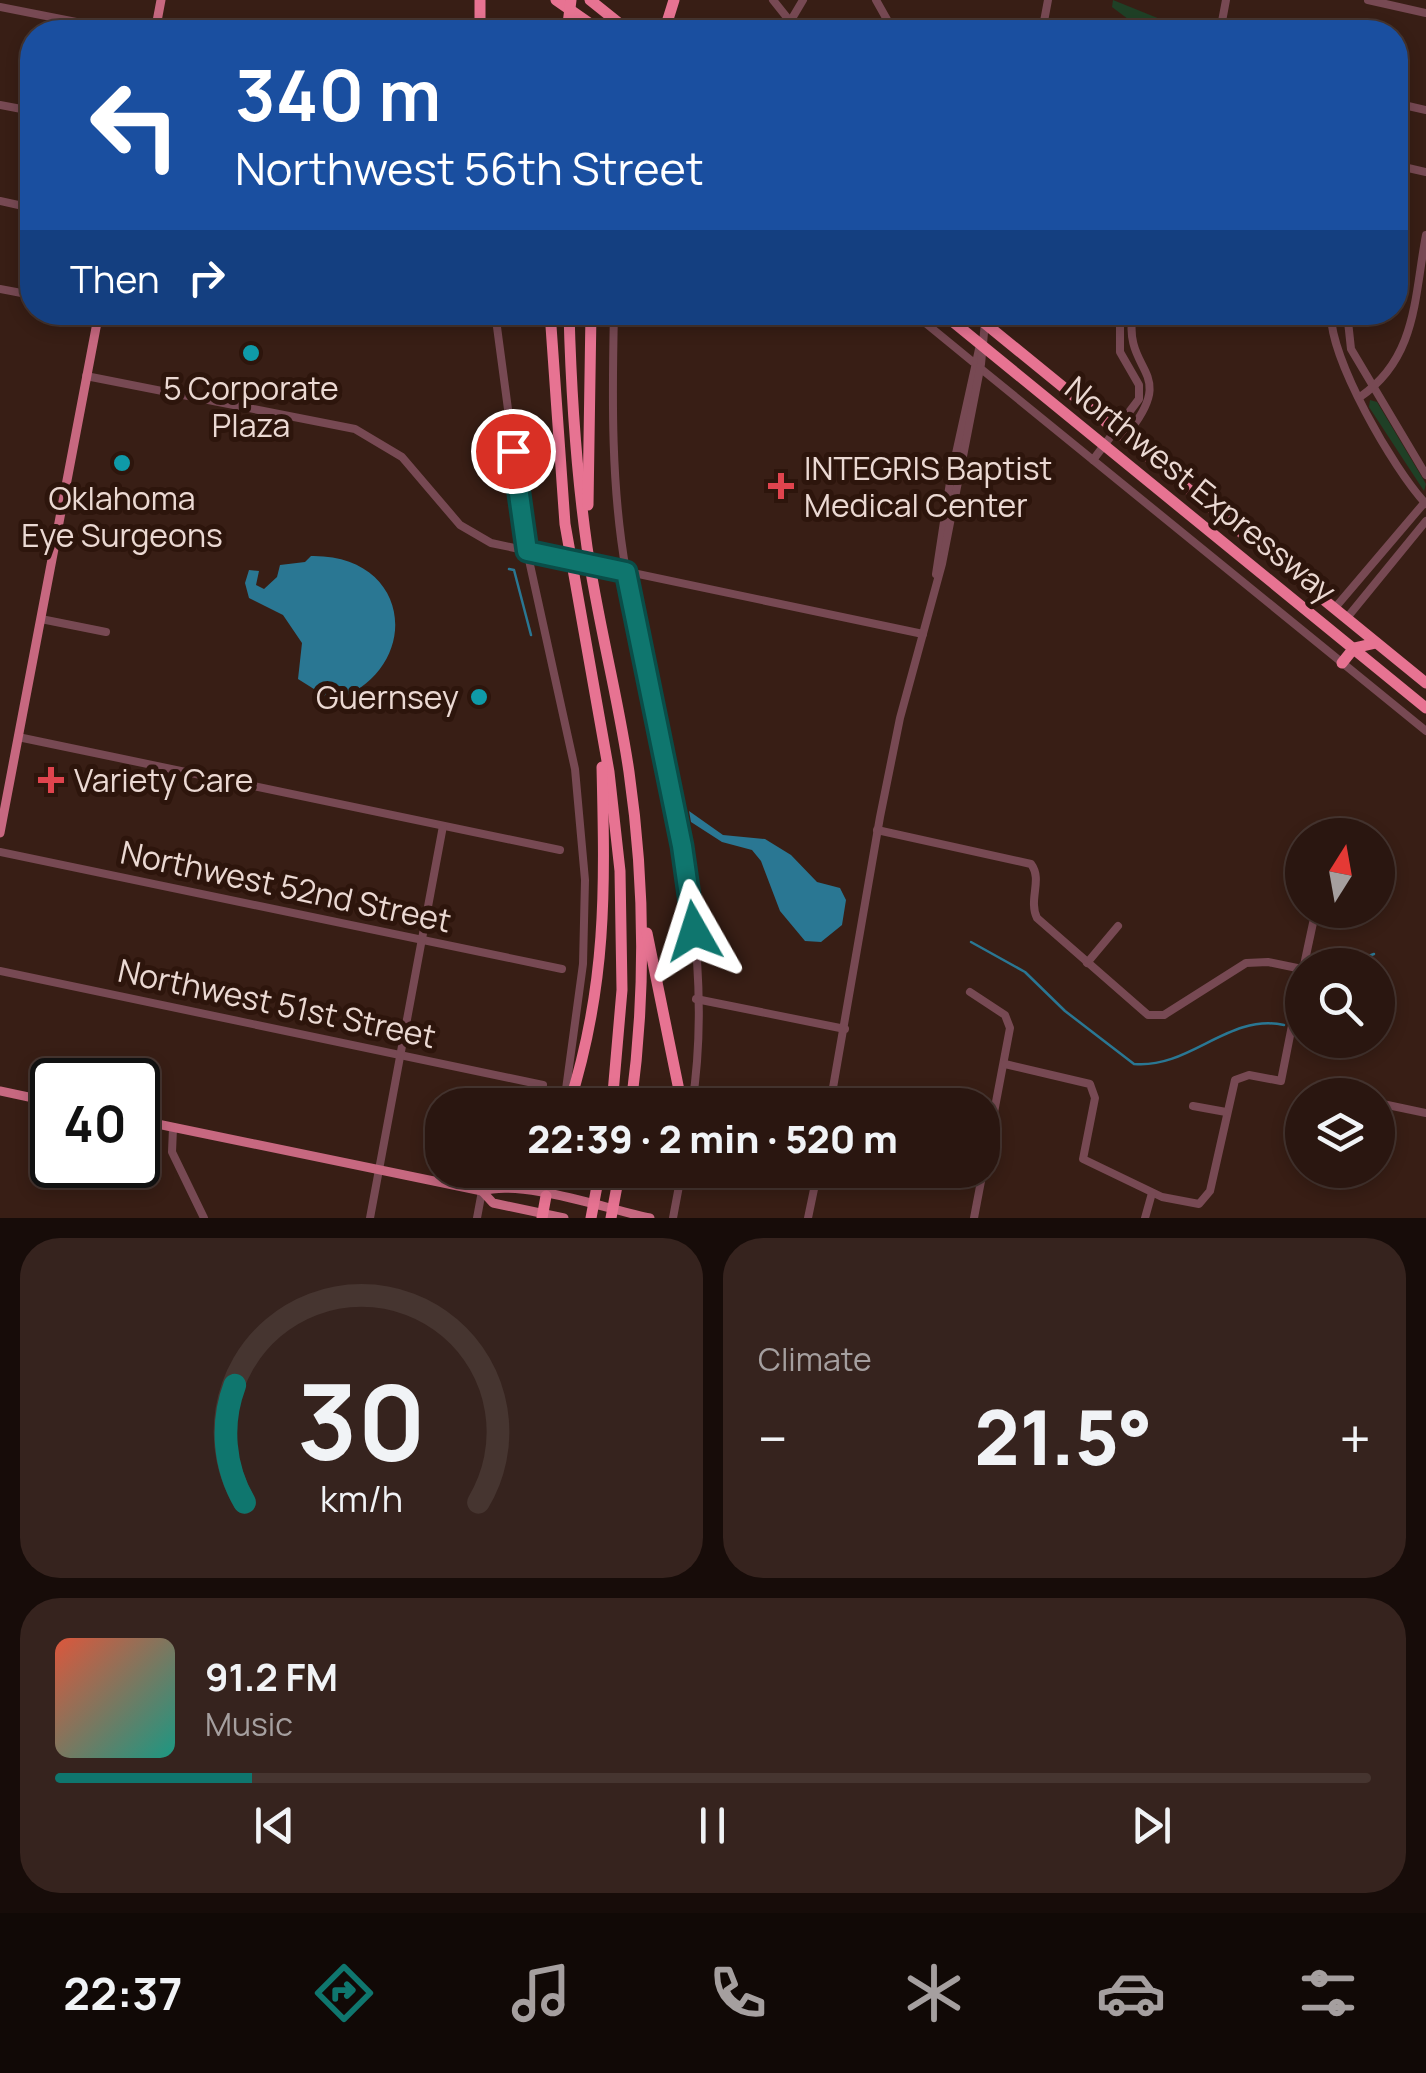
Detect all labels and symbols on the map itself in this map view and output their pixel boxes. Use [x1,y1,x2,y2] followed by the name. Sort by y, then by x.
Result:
[240,342,262,364] marker: 5 Corporate Plaza
[163,366,339,447] place label: 5 Corporate Plaza
[1056,366,1346,612] street label: Northwest Expressway
[471,409,556,494] pin
[804,446,1052,527] place label: INTEGRIS Baptist Medical Center
[111,452,133,474] marker: Oklahoma Eye Surgeons
[768,473,794,499] marker: INTEGRIS Baptist Medical Center
[21,476,223,557] place label: Oklahoma Eye Surgeons
[316,675,459,719] place label: Guernsey
[468,686,490,708] marker: Guernsey
[74,758,254,802] place label: Variety Care
[38,767,64,793] marker: Variety Care
[1285,818,1395,928] north arrow
[117,829,455,943] street label: Northwest 52nd Street
[642,879,746,983] position arrow
[114,948,440,1058] street label: Northwest 51st Street
[30,1058,160,1188] speed limit sign: 40

